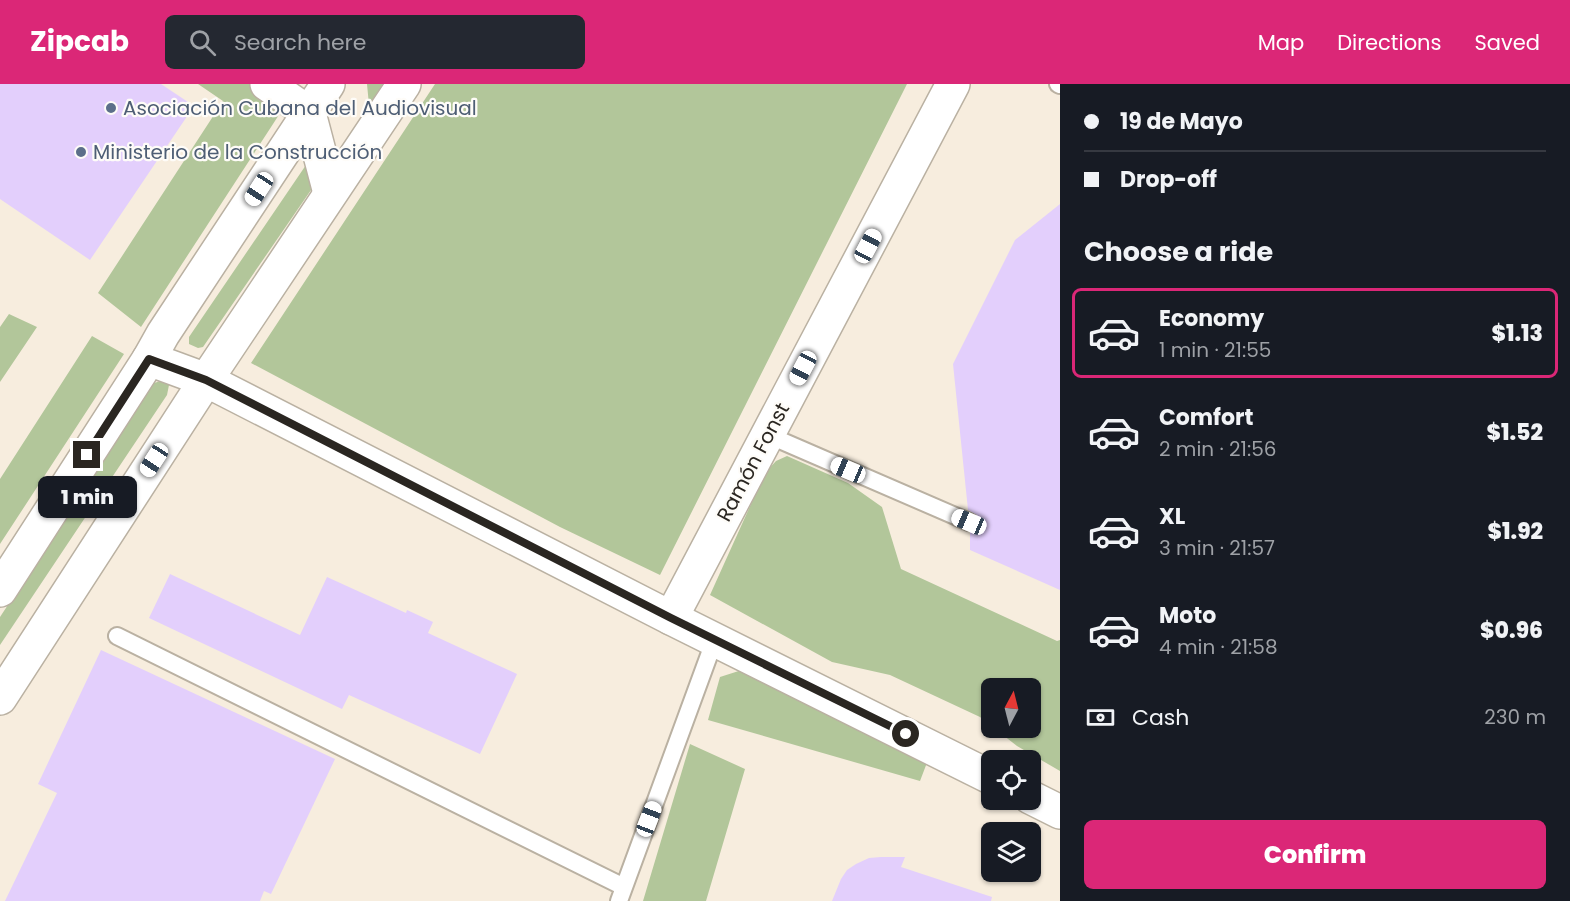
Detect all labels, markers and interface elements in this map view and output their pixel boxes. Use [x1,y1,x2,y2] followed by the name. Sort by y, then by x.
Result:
[165,15,585,69] search box
[30,22,129,61] text: Zipcab
[186,26,219,59] icon: search
[234,27,366,58] text: Search here
[1258,28,1304,57] text: Map
[1337,28,1441,57] text: Directions
[1474,28,1540,57] text: Saved
[123,94,477,122] place label: Asociación Cubana del Audiovisual
[104,101,118,115] marker: Asociación Cubana del Audiovisual
[1120,106,1243,137] text: 19 de Mayo
[93,138,382,166] place label: Ministerio de la Construcción
[74,145,88,159] marker: Ministerio de la Construcción
[1120,164,1217,195] text: Drop-off
[242,169,276,209] car
[852,226,884,266] car
[1084,233,1273,270] text: Choose a ride
[1159,303,1264,334] text: Economy
[1087,306,1141,360] icon: car
[1491,318,1543,349] text: $1.13
[1159,336,1271,364] text: 1 min · 21:55
[787,348,819,388] car
[710,398,796,526] street label: Ramón Fonst
[1159,402,1253,433] text: Comfort
[1087,405,1141,459] icon: car
[1486,417,1543,448] text: $1.52
[1159,435,1277,463] text: 2 min · 21:56
[137,440,171,480] car
[73,441,100,468] route end
[828,455,868,485] car
[38,476,136,518] callout: 1 min
[61,483,114,511] text: 1 min
[1159,501,1185,532] text: XL
[1087,504,1141,558] icon: car
[949,507,989,537] car
[1487,516,1543,547] text: $1.92
[1159,534,1275,562] text: 3 min · 21:57
[1159,600,1216,631] text: Moto
[1087,603,1141,657] icon: car
[1480,615,1543,646] text: $0.96
[1159,633,1278,661] text: 4 min · 21:58
[981,678,1041,738] north arrow
[981,678,1041,882] map controls
[1084,701,1117,734] icon: cash
[1132,702,1189,733] text: Cash
[1484,703,1546,731] text: 230 m
[892,720,919,747] route start
[981,750,1041,810] button: locate
[634,799,664,839] car
[1084,820,1546,889] button: Confirm
[981,822,1041,882] button: layers

